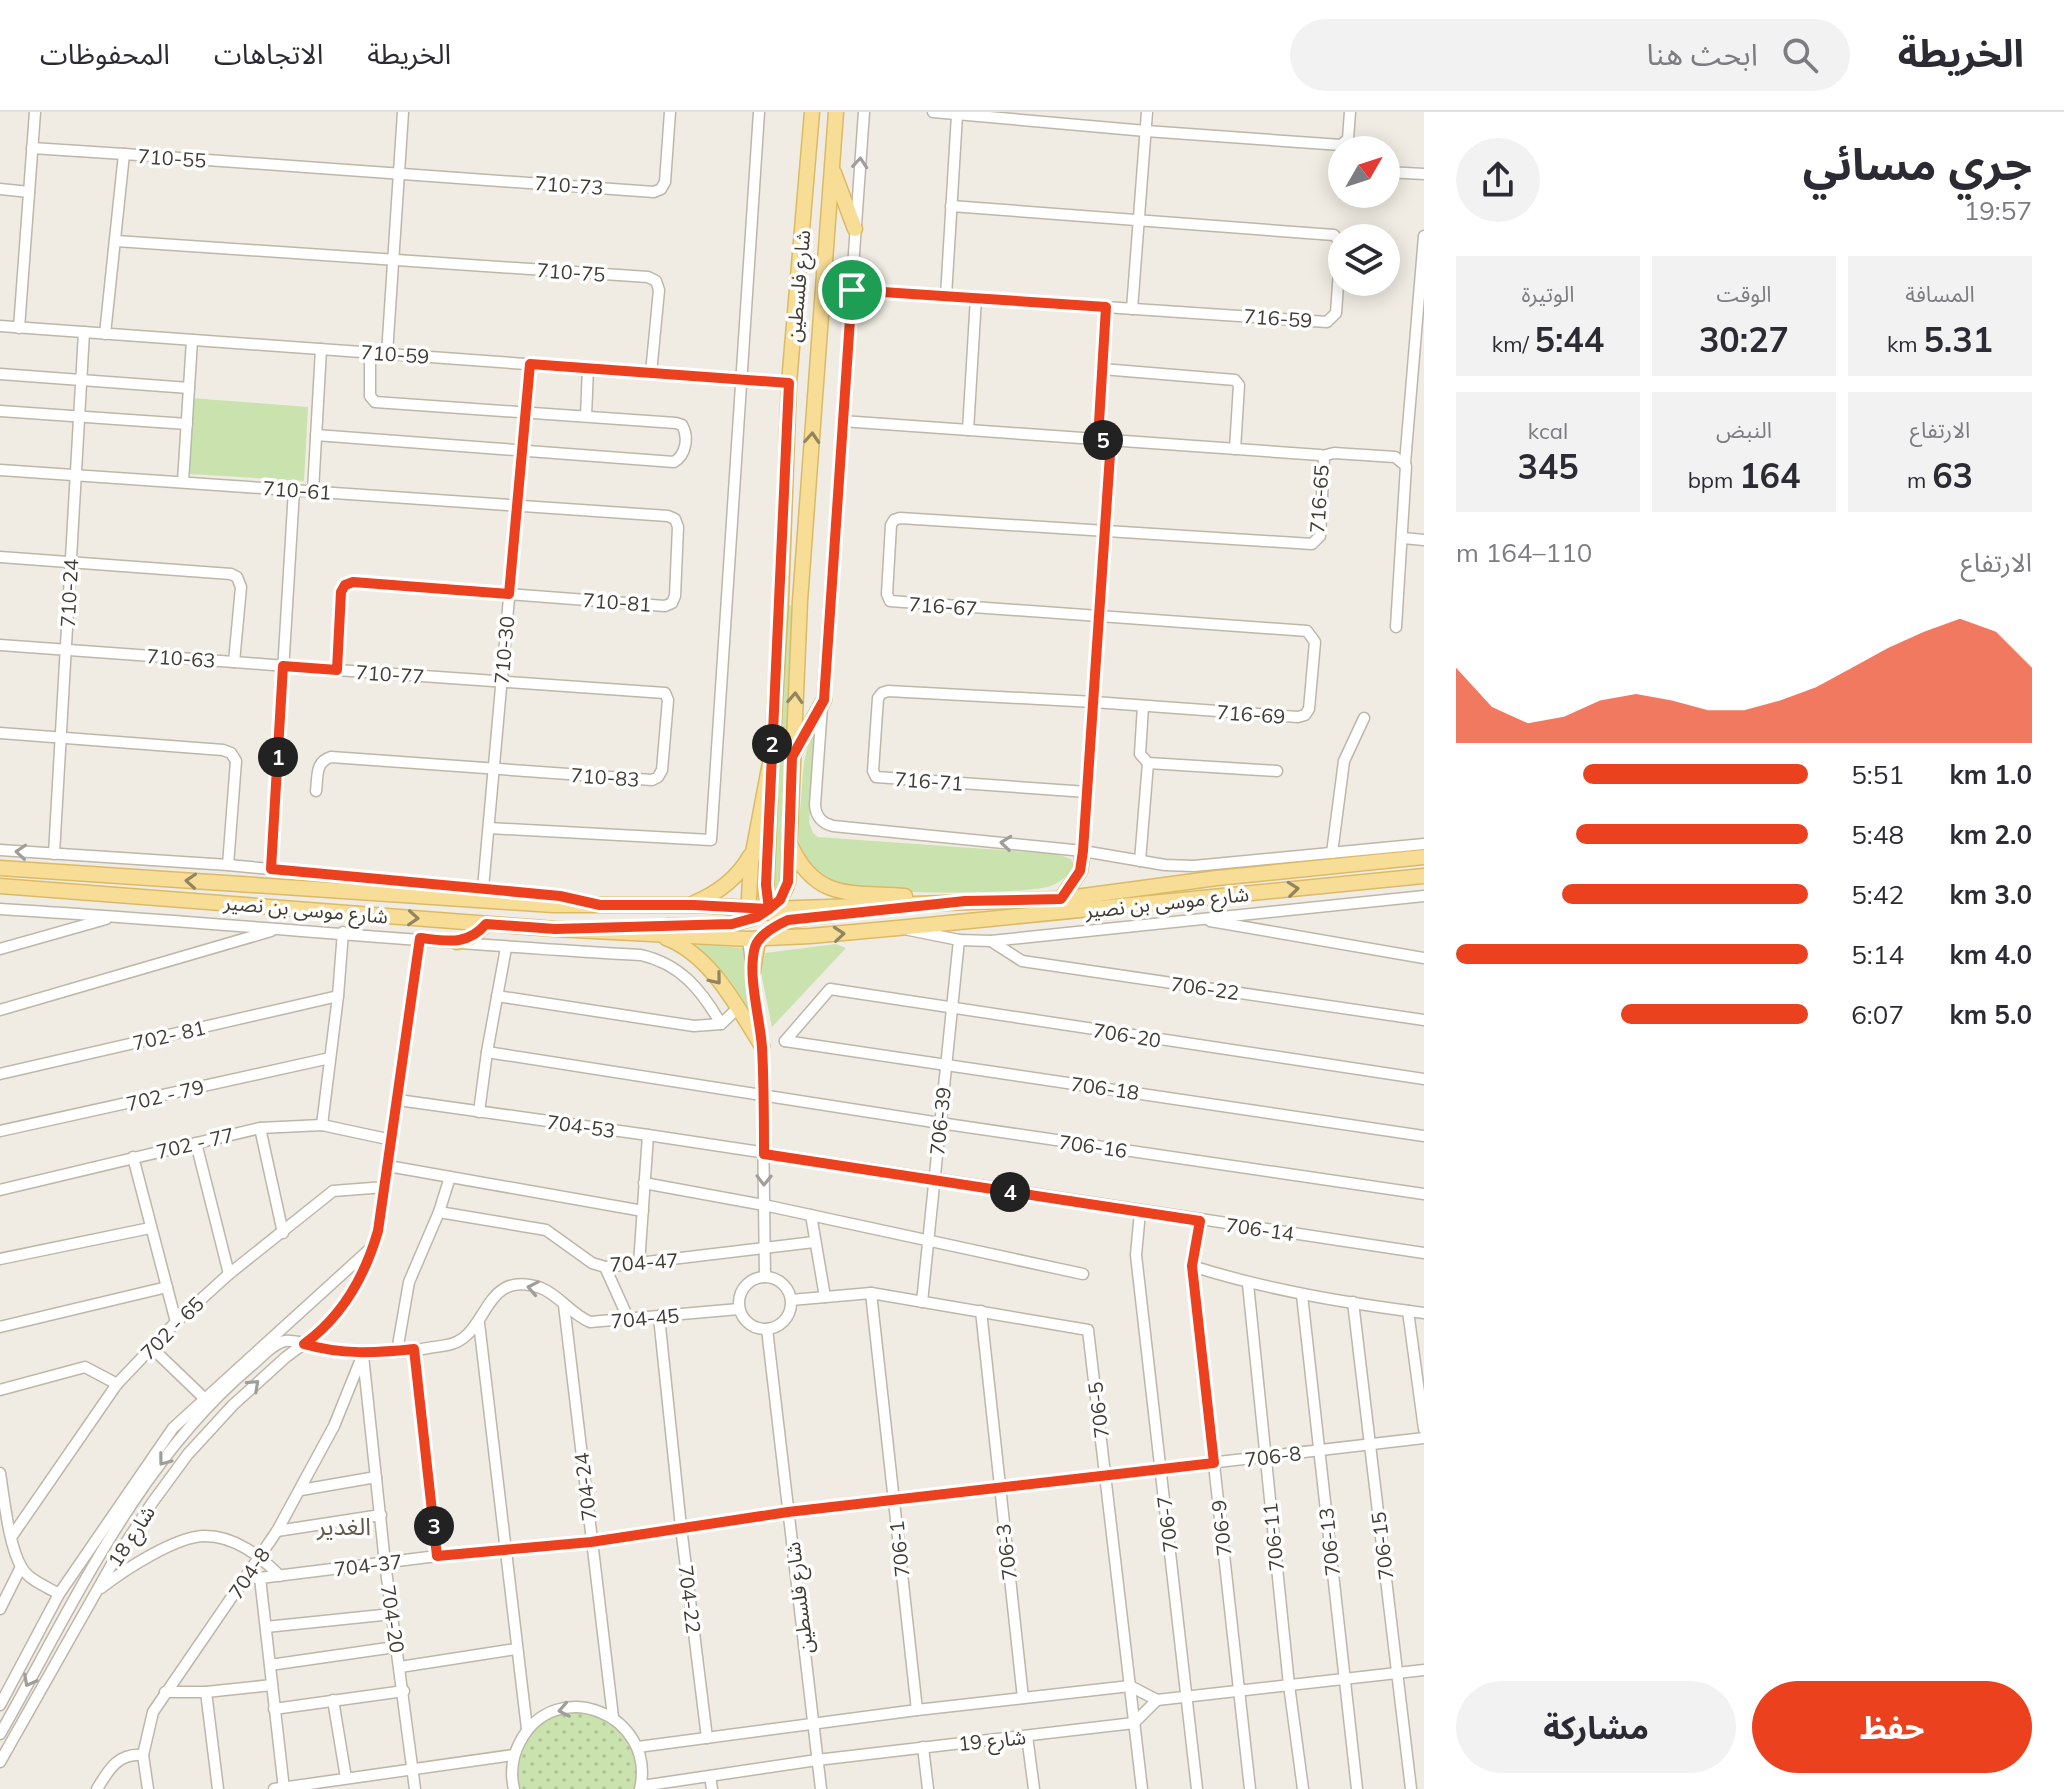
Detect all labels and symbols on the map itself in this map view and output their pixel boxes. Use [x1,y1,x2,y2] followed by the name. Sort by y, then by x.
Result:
[1328,136,1400,208] north arrow
[137,143,207,173] street label: 710-55
[851,156,868,169] one-way arrow
[534,170,604,200] street label: 710-73
[781,229,818,343] street label: شارع فلسطين
[818,256,886,324] pin
[536,257,606,287] street label: 710-75
[1243,303,1313,333] street label: 716-59
[360,339,430,369] street label: 710-59
[1083,420,1123,460] pin: 5
[803,431,820,444] one-way arrow
[1304,464,1334,534] street label: 716-65
[262,475,332,505] street label: 710-61
[55,558,83,628] street label: 710-24
[582,587,652,617] street label: 710-81
[908,591,978,621] street label: 716-67
[489,615,519,685] street label: 710-30
[146,643,216,673] street label: 710-63
[355,659,425,689] street label: 710-77
[786,691,803,704] one-way arrow
[1216,699,1286,729] street label: 716-69
[752,724,792,764] pin: 2
[258,737,298,777] pin: 1
[570,762,640,792] street label: 710-83
[894,766,964,796] street label: 716-71
[999,835,1012,852] one-way arrow
[14,844,27,861] one-way arrow
[185,873,198,890] one-way arrow
[1083,881,1251,926] street label: شارع موسى بن نصير
[1287,881,1300,898] one-way arrow
[222,889,389,932] street label: شارع موسى بن نصير
[407,909,420,926] one-way arrow
[833,925,846,942] one-way arrow
[706,970,720,985] one-way arrow
[1169,971,1241,1005] street label: 706-22
[130,1015,208,1055] street label: 702- 81
[1091,1017,1163,1053] street label: 706-20
[1069,1071,1141,1105] street label: 706-18
[124,1074,206,1116] street label: 702 - 79
[924,1086,956,1156] street label: 706-39
[545,1109,617,1143] street label: 704-53
[154,1122,236,1164] street label: 702 - 77
[1057,1129,1129,1163] street label: 706-16
[990,1172,1030,1212] pin: 4
[755,1174,773,1187] one-way arrow
[1224,1212,1296,1246] street label: 706-14
[609,1247,679,1277] street label: 704-47
[527,1280,541,1297] one-way arrow
[135,1291,209,1365] street label: 702 - 65
[610,1303,680,1333] street label: 704-45
[245,1380,259,1395] one-way arrow
[1082,1380,1114,1440] street label: 706-5
[1243,1440,1303,1472] street label: 706-8
[160,1451,174,1466] one-way arrow
[568,1451,602,1523] street label: 704-24
[1151,1494,1183,1554] street label: 706-7
[1206,1499,1236,1557] street label: 706-9
[102,1501,163,1573] street label: شارع 18
[1257,1502,1289,1572] street label: 706-11
[414,1506,454,1546] pin: 3
[1313,1507,1345,1577] street label: 706-13
[1365,1510,1399,1582] street label: 706-15
[316,1511,371,1541] district label: الغدير
[884,1520,914,1578] street label: 706-1
[990,1522,1022,1582] street label: 706-3
[780,1540,821,1655] street label: شارع فلسطين
[223,1543,275,1603] street label: 704-8
[332,1548,404,1582] street label: 704-37
[673,1563,707,1635] street label: 704-22
[376,1583,410,1655] street label: 704-20
[23,1673,38,1688] one-way arrow
[557,1700,570,1717] one-way arrow
[957,1724,1028,1759] street label: شارع 19

